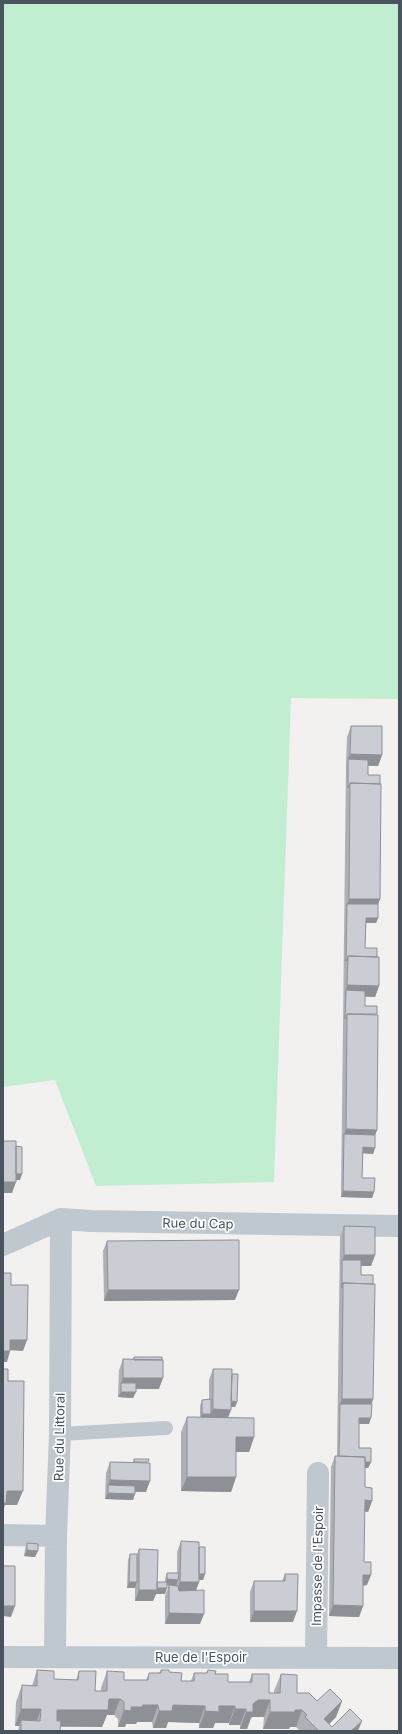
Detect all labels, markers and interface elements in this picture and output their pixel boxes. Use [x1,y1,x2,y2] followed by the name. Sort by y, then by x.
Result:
[162,1214,234,1232] street label: Rue du Cap
[50,1393,68,1481] street label: Rue du Littoral
[308,1506,326,1626] street label: Impasse de l'Espoir
[155,1649,247,1665] street label: Rue de l'Espoir

